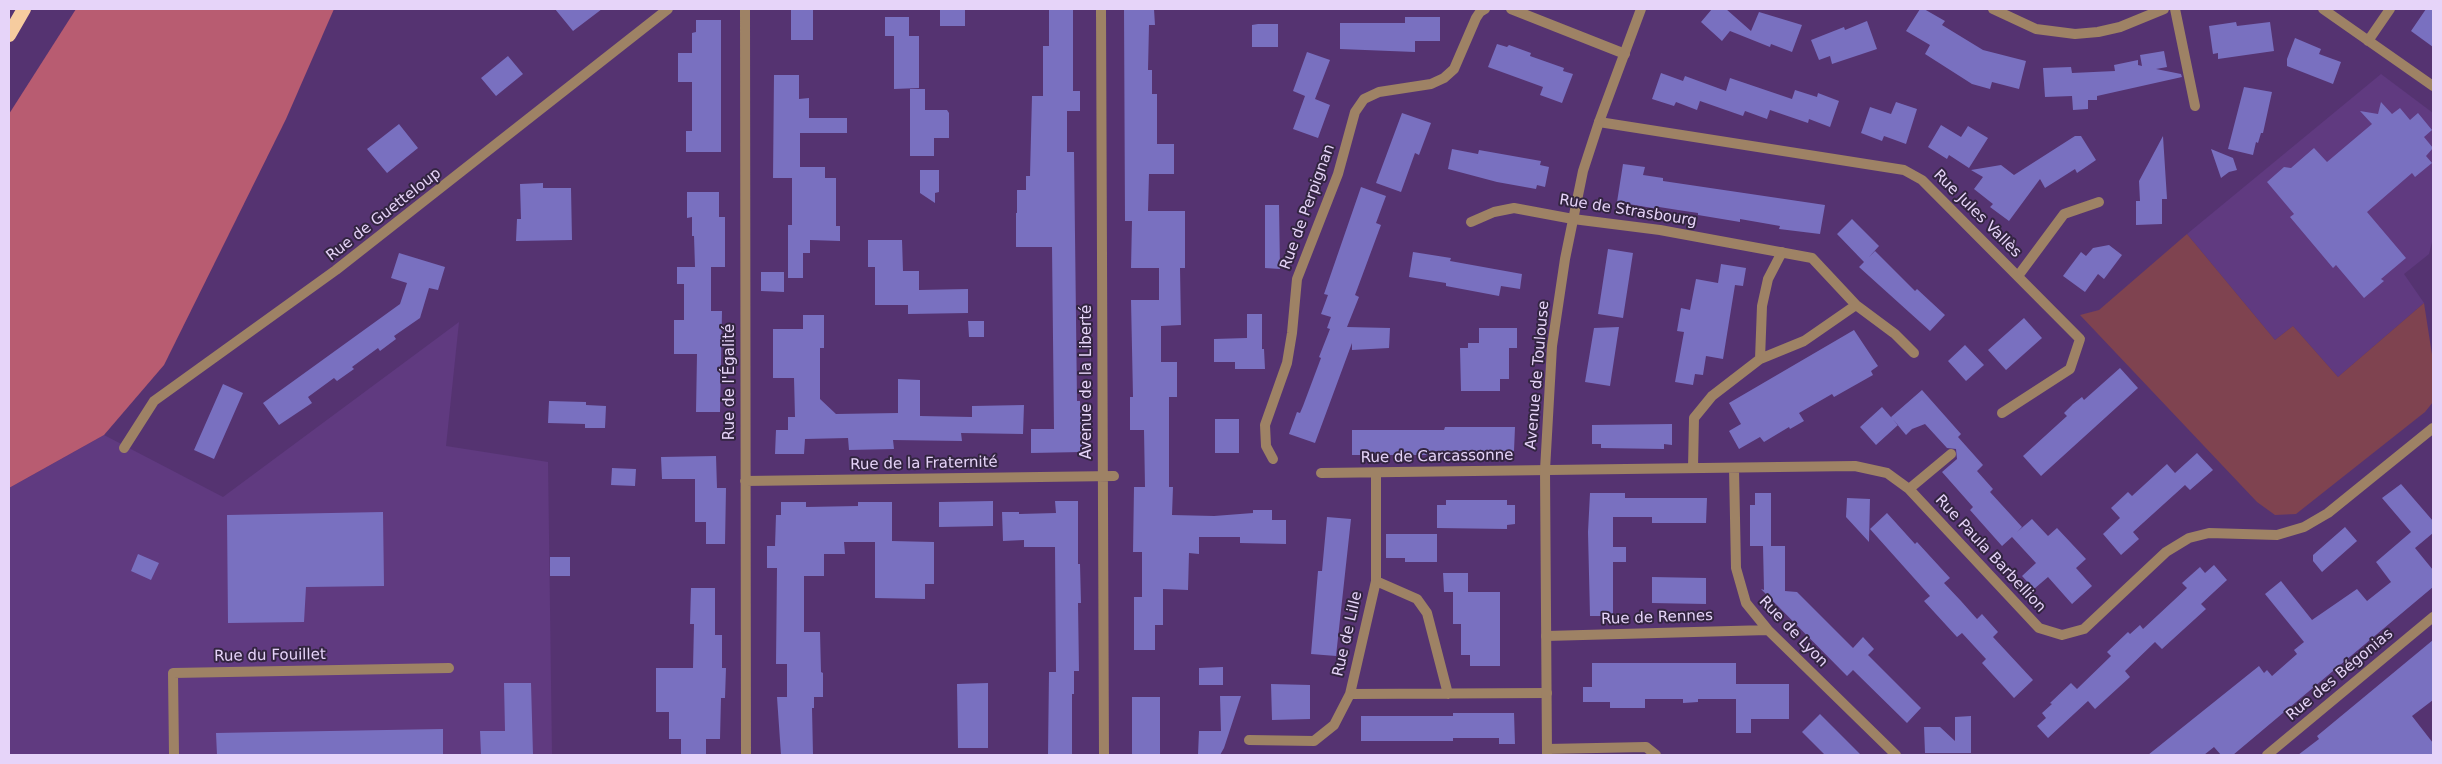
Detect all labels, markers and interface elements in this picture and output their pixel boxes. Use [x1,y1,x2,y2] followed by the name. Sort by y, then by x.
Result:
[1277,142,1339,272] street label: Rue de Perpignan
[323,165,445,265] street label: Rue de Guetteloup
[1929,166,2025,262] street label: Rue Jules Vallès
[1558,191,1698,231] street label: Rue de Strasbourg
[1523,300,1553,450] street label: Avenue de Toulouse
[1078,305,1096,459] street label: Avenue de la Liberté
[721,324,739,440] street label: Rue de l'Égalité
[1360,447,1514,467] street label: Rue de Carcassonne
[850,454,998,474] street label: Rue de la Fraternité
[1931,492,2049,616] street label: Rue Paula Barbellion
[1329,590,1367,678] street label: Rue de Lille
[1755,593,1831,671] street label: Rue de Lyon
[1601,607,1713,629] street label: Rue de Rennes
[2283,625,2397,725] street label: Rue des Bégonias
[214,646,326,666] street label: Rue du Fouillet

